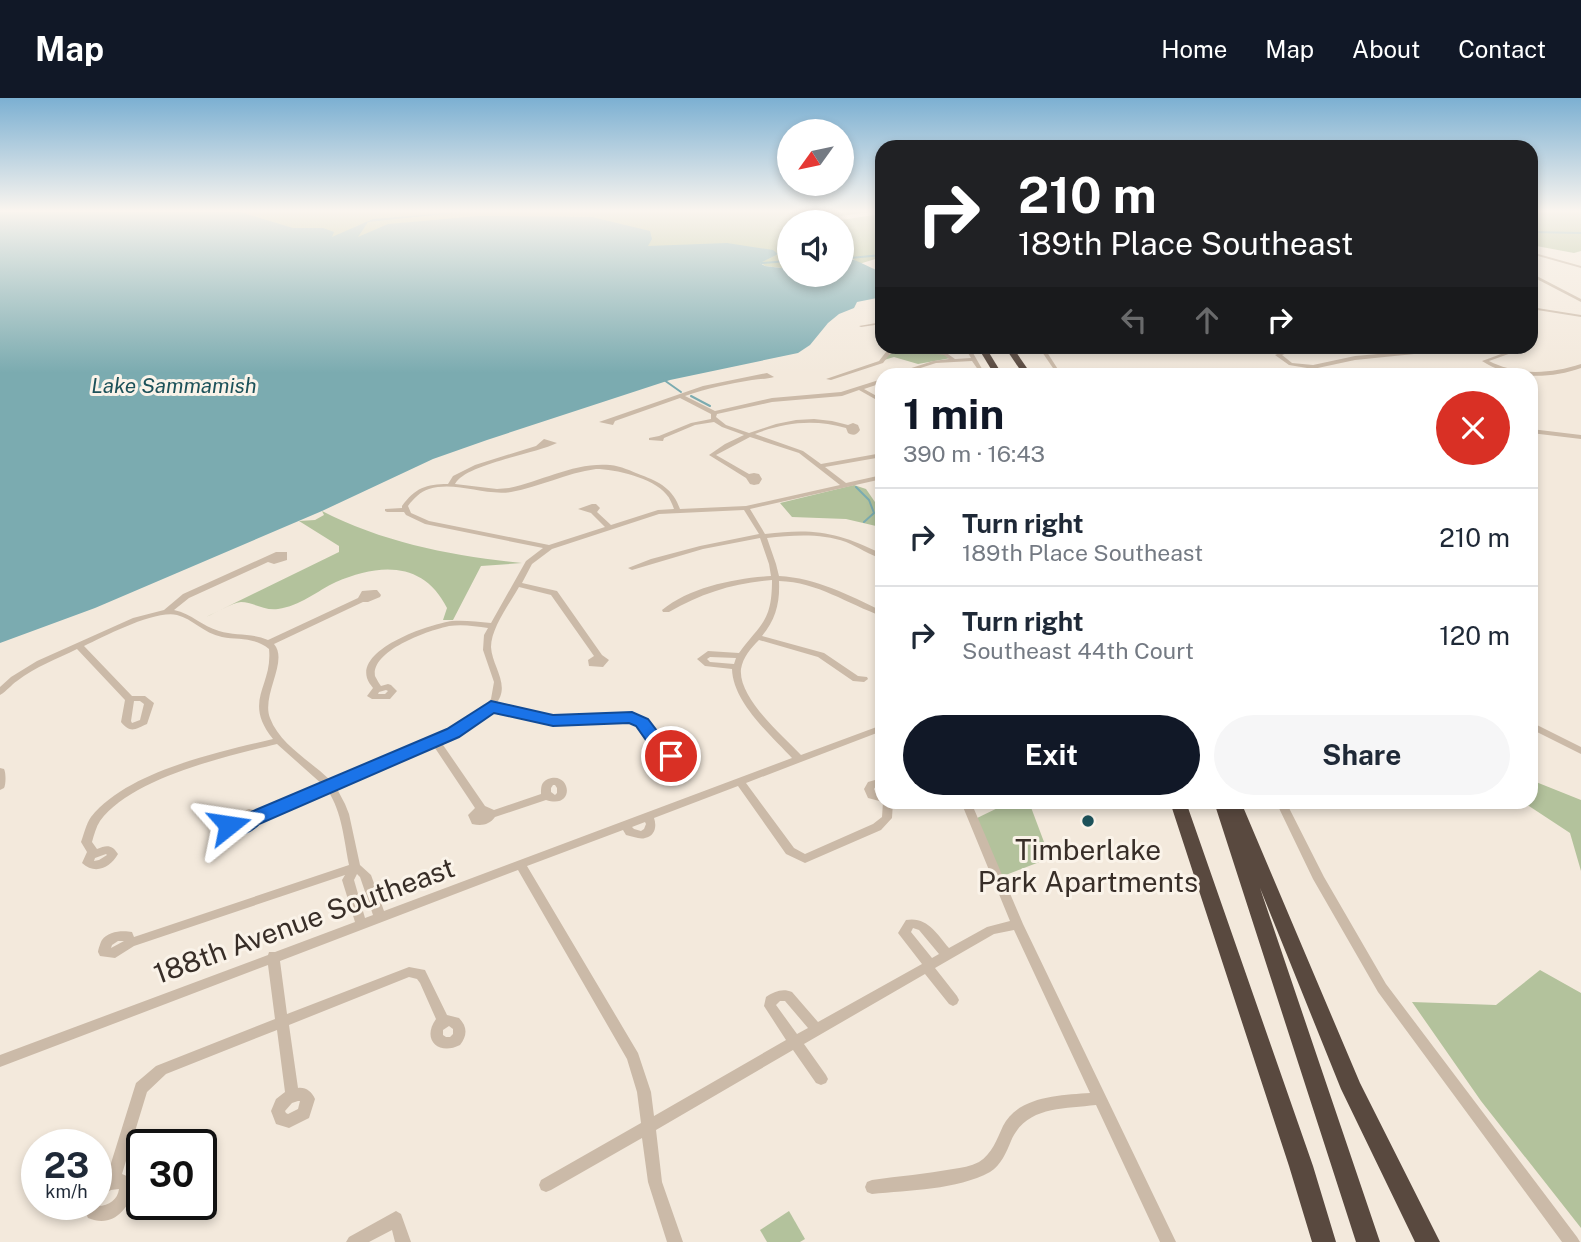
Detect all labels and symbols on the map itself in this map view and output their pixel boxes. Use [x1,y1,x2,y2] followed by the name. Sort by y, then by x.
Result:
[777,119,854,196] north arrow
[91,373,257,398] water label: Lake Sammamish
[641,726,701,786] pin
[192,788,266,862] position arrow
[1080,813,1096,829] marker: Timberlake Park Apartments
[978,833,1198,898] place label: Timberlake Park Apartments
[149,850,459,990] street label: 188th Avenue Southeast
[126,1129,217,1220] speed limit sign: 30

